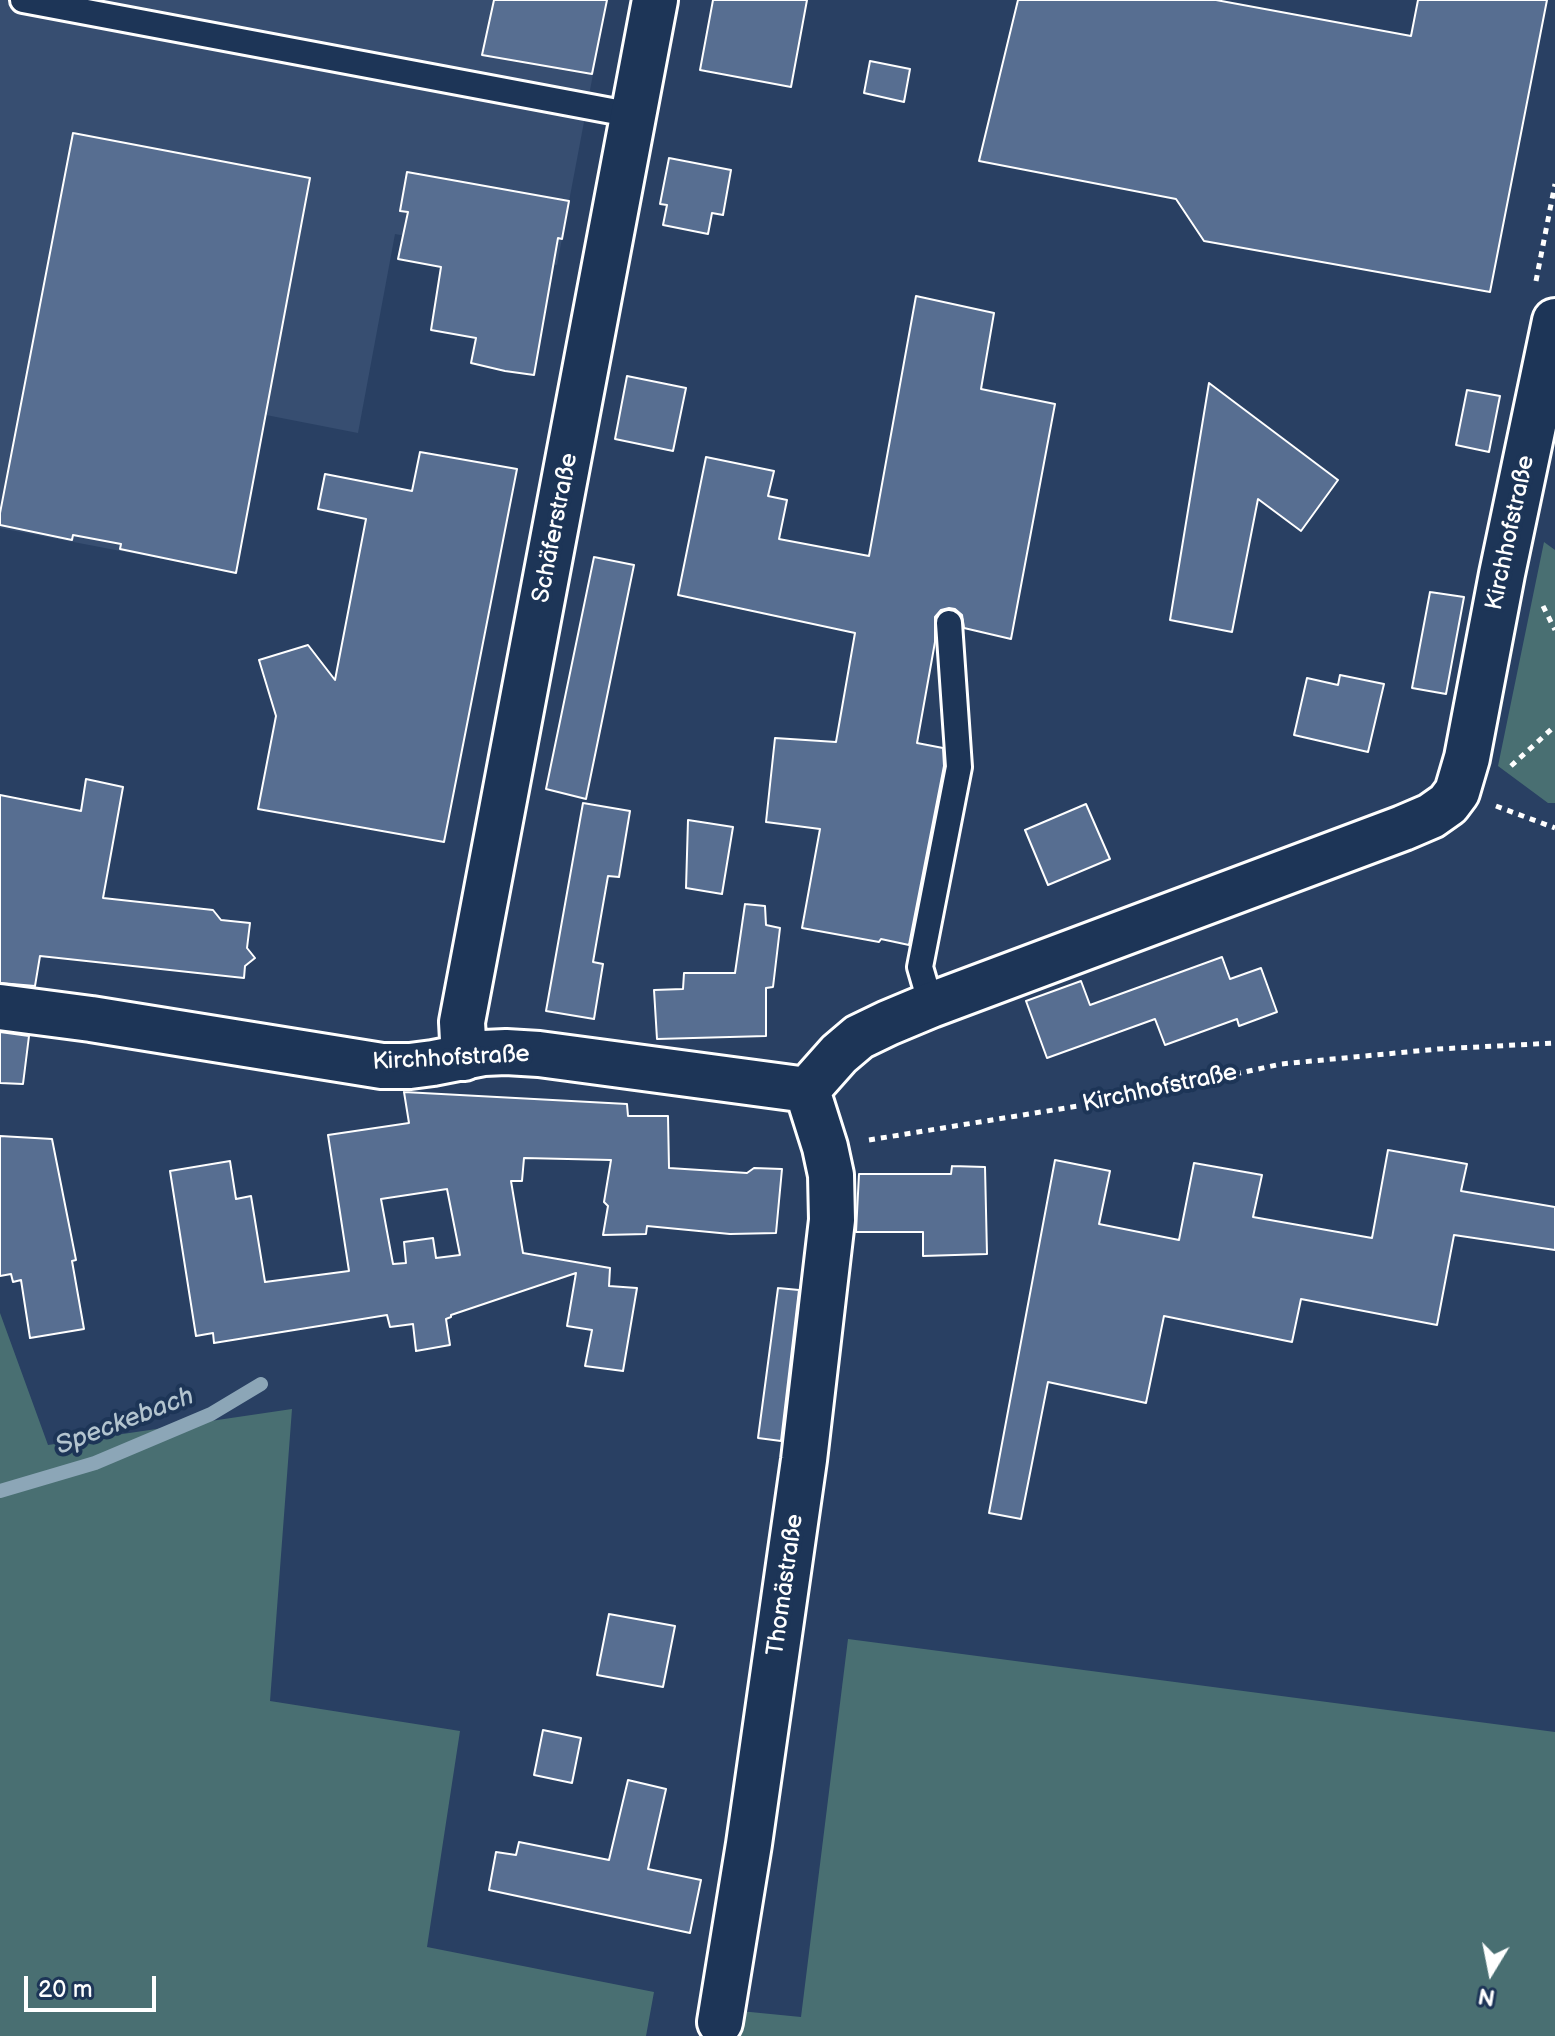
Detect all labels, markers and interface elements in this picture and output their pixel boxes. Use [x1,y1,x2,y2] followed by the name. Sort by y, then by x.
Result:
[527,451,585,605] street label: Schäferstraße
[1481,453,1541,613] street label: Kirchhofstraße
[372,1040,530,1078] street label: Kirchhofstraße
[1080,1059,1240,1119] street label: Kirchhofstraße
[51,1381,199,1463] water label: Speckebach
[762,1512,810,1658] street label: Thomästraße
[1451,1932,1531,2012] north arrow
[28,1960,160,2010] scale bar
[38,1975,93,2004] text: 20 m
[1476,1981,1497,2011] text: N

